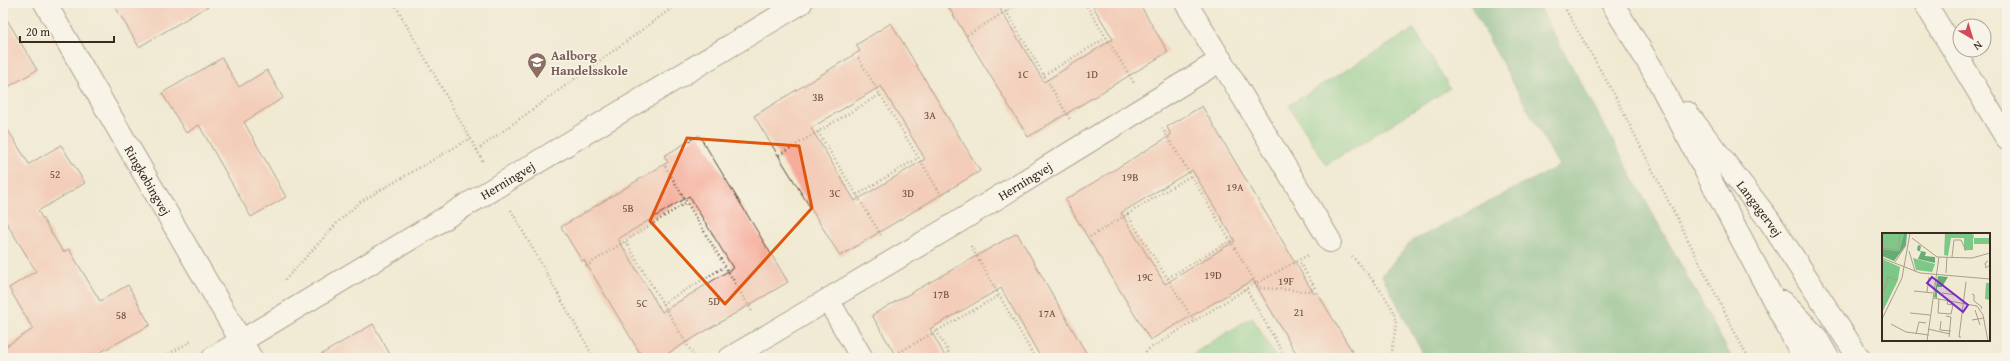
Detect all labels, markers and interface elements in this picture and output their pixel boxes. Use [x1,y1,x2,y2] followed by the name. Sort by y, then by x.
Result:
[20,18,114,44] scale bar
[1952,18,1992,58] north arrow
[26,23,50,40] text: 20 m
[1970,37,1986,55] text: N
[551,46,628,80] place label: Aalborg Handelsskole
[526,51,548,79] school or university icon: Aalborg Handelsskole
[1017,66,1029,82] house number: 1C
[1086,66,1098,82] house number: 1D
[812,89,824,105] house number: 3B
[924,107,936,123] house number: 3A
[120,142,176,219] street label: Ringkøbingvej
[477,156,538,204] street label: Herningvej
[994,157,1056,205] street label: Herningvej
[50,166,60,182] house number: 52
[1122,169,1138,185] house number: 19B
[1732,176,1787,240] street label: Langagervej
[1226,179,1244,195] house number: 19A
[829,185,841,201] house number: 3C
[902,185,914,201] house number: 3D
[622,200,634,216] house number: 5B
[1882,233,1990,341] inset map
[1204,267,1222,283] house number: 19D
[1137,269,1153,285] house number: 19C
[1278,273,1294,289] house number: 19F
[933,286,949,302] house number: 17B
[708,293,720,309] house number: 5D
[636,295,648,311] house number: 5C
[1294,304,1304,320] house number: 21
[1038,305,1056,321] house number: 17A
[116,307,126,323] house number: 58

